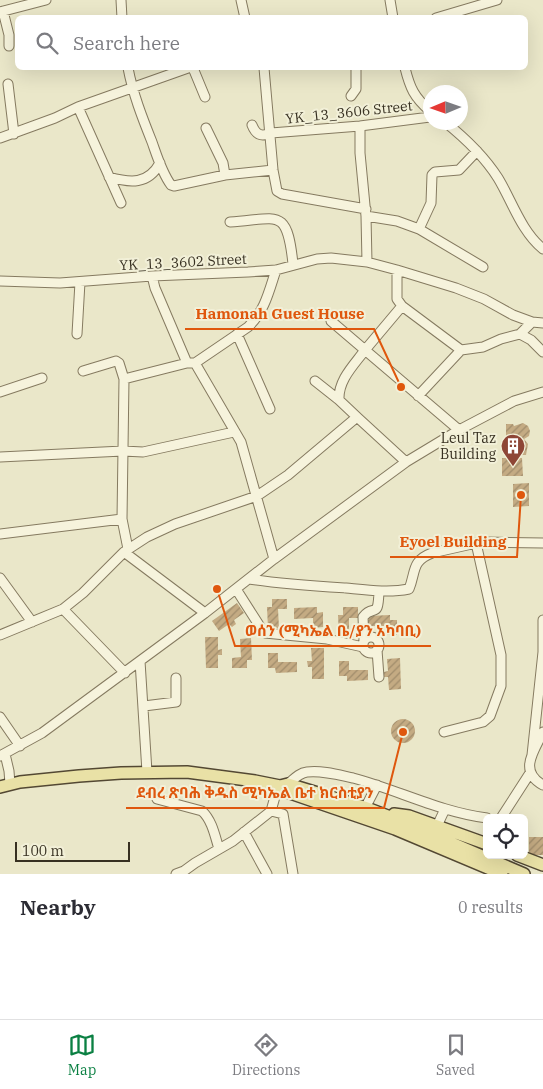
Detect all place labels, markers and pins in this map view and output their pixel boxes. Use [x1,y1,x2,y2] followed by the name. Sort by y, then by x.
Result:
[185,299,374,329] callout: Hamonah Guest House
[440,429,496,463] place label: Leul Taz Building
[500,433,526,467] building icon: Leul Taz Building
[390,527,517,557] callout: Eyoel Building
[235,616,431,646] callout: ወሰን (ሚካኤል ቤ/ያን አካባቢ)
[126,778,384,808] callout: ደብረ ጽባሕ ቅዱስ ሚካኤል ቤተ ክርስቲያን

